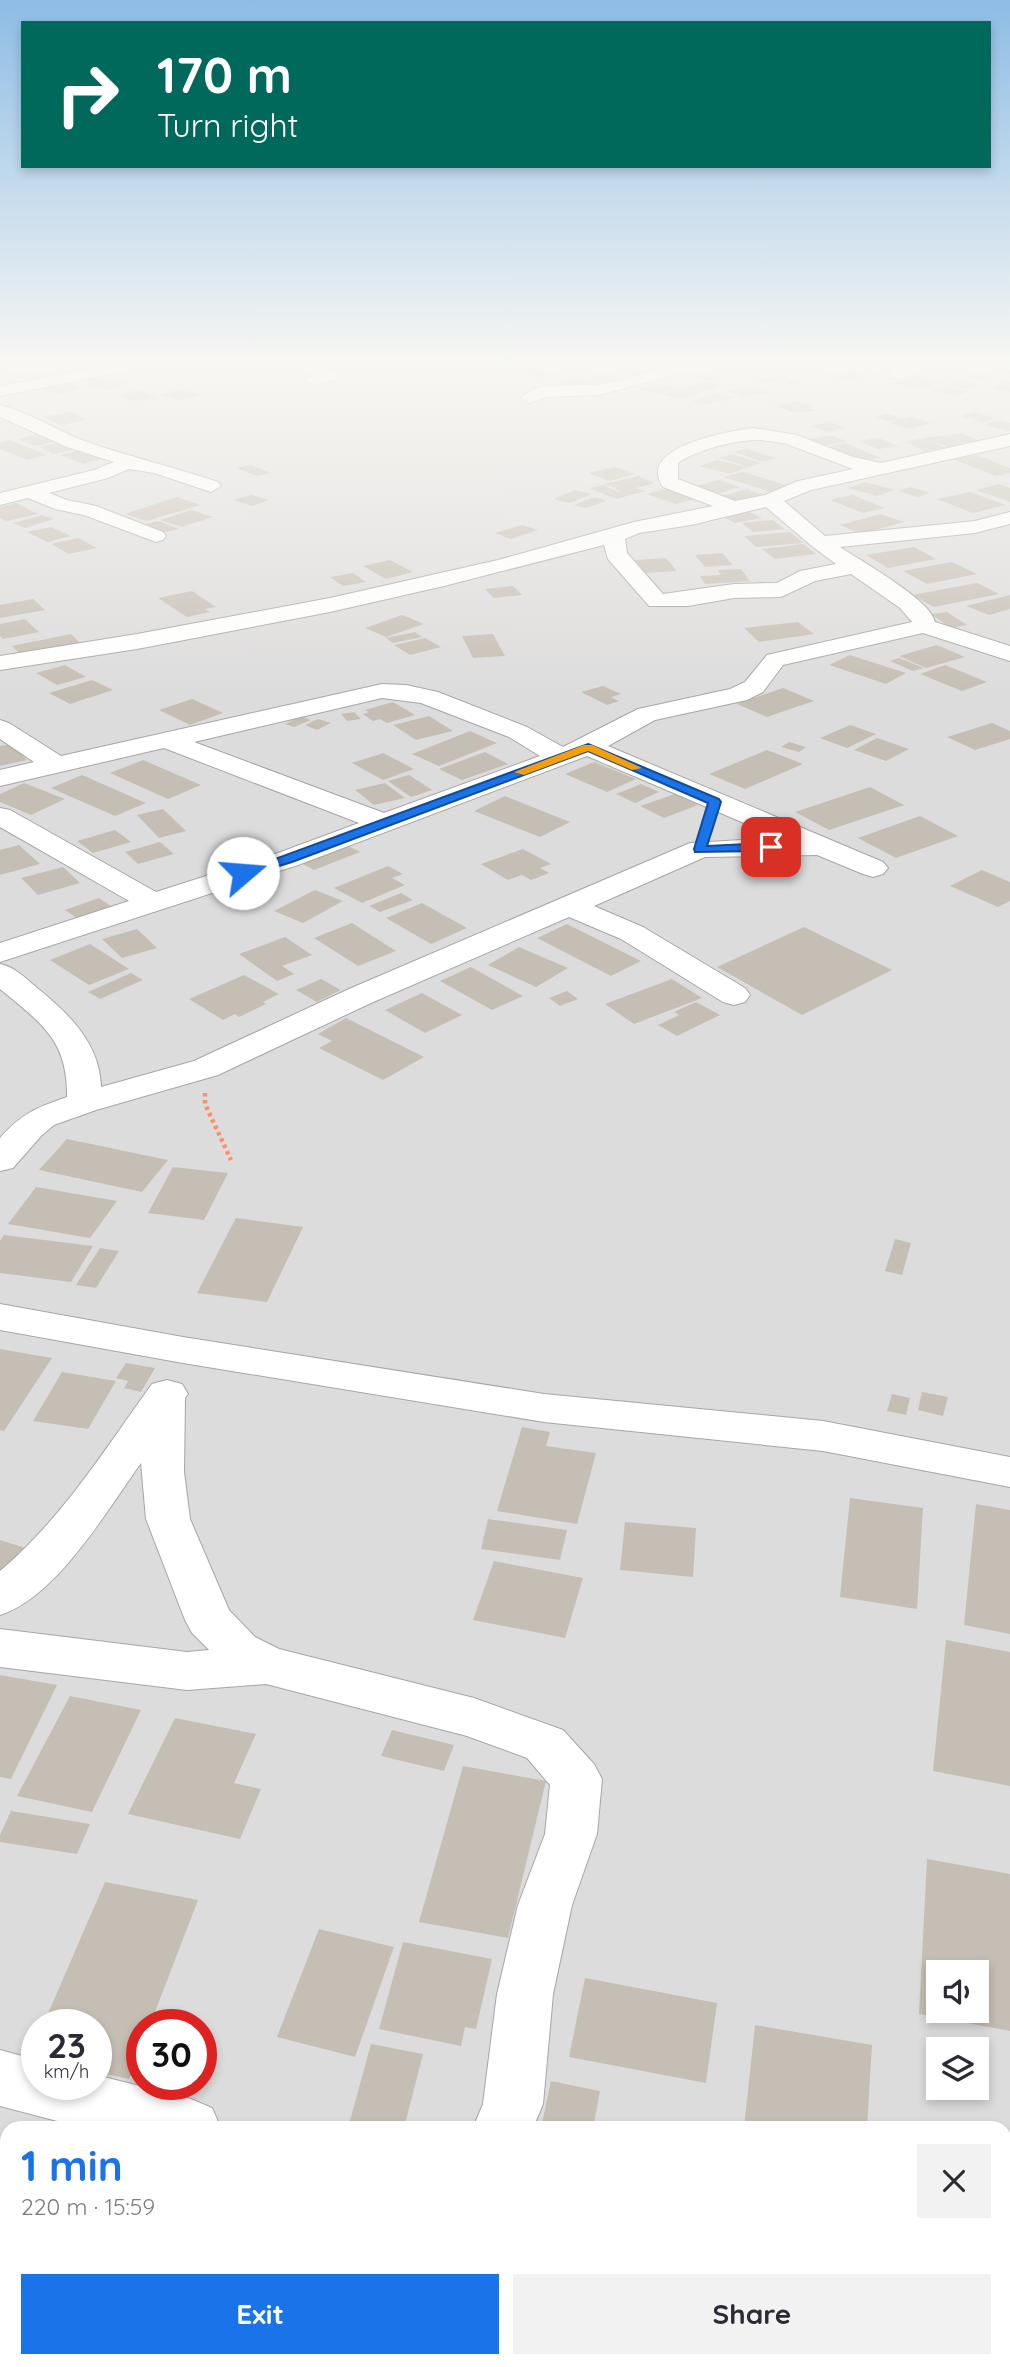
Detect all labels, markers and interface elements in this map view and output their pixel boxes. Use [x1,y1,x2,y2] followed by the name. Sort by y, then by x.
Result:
[157,44,292,105] text: 170 m
[42,49,133,140] icon: right
[157,105,298,145] text: Turn right
[741,817,801,877] pin
[752,828,790,866] icon: arrive
[206,836,280,910] position arrow
[926,1960,989,2100] map controls
[926,1960,989,2023] button: sound
[126,2009,217,2100] speed limit sign: 30
[47,2023,86,2067] text: 23
[926,2037,989,2100] button: layers
[44,2060,89,2083] text: km/h
[21,2139,123,2192] text: 1 min
[917,2144,991,2218] button: close
[21,2192,155,2221] text: 220 m · 15:59
[21,2274,499,2354] button: Exit
[513,2274,991,2354] button: Share

